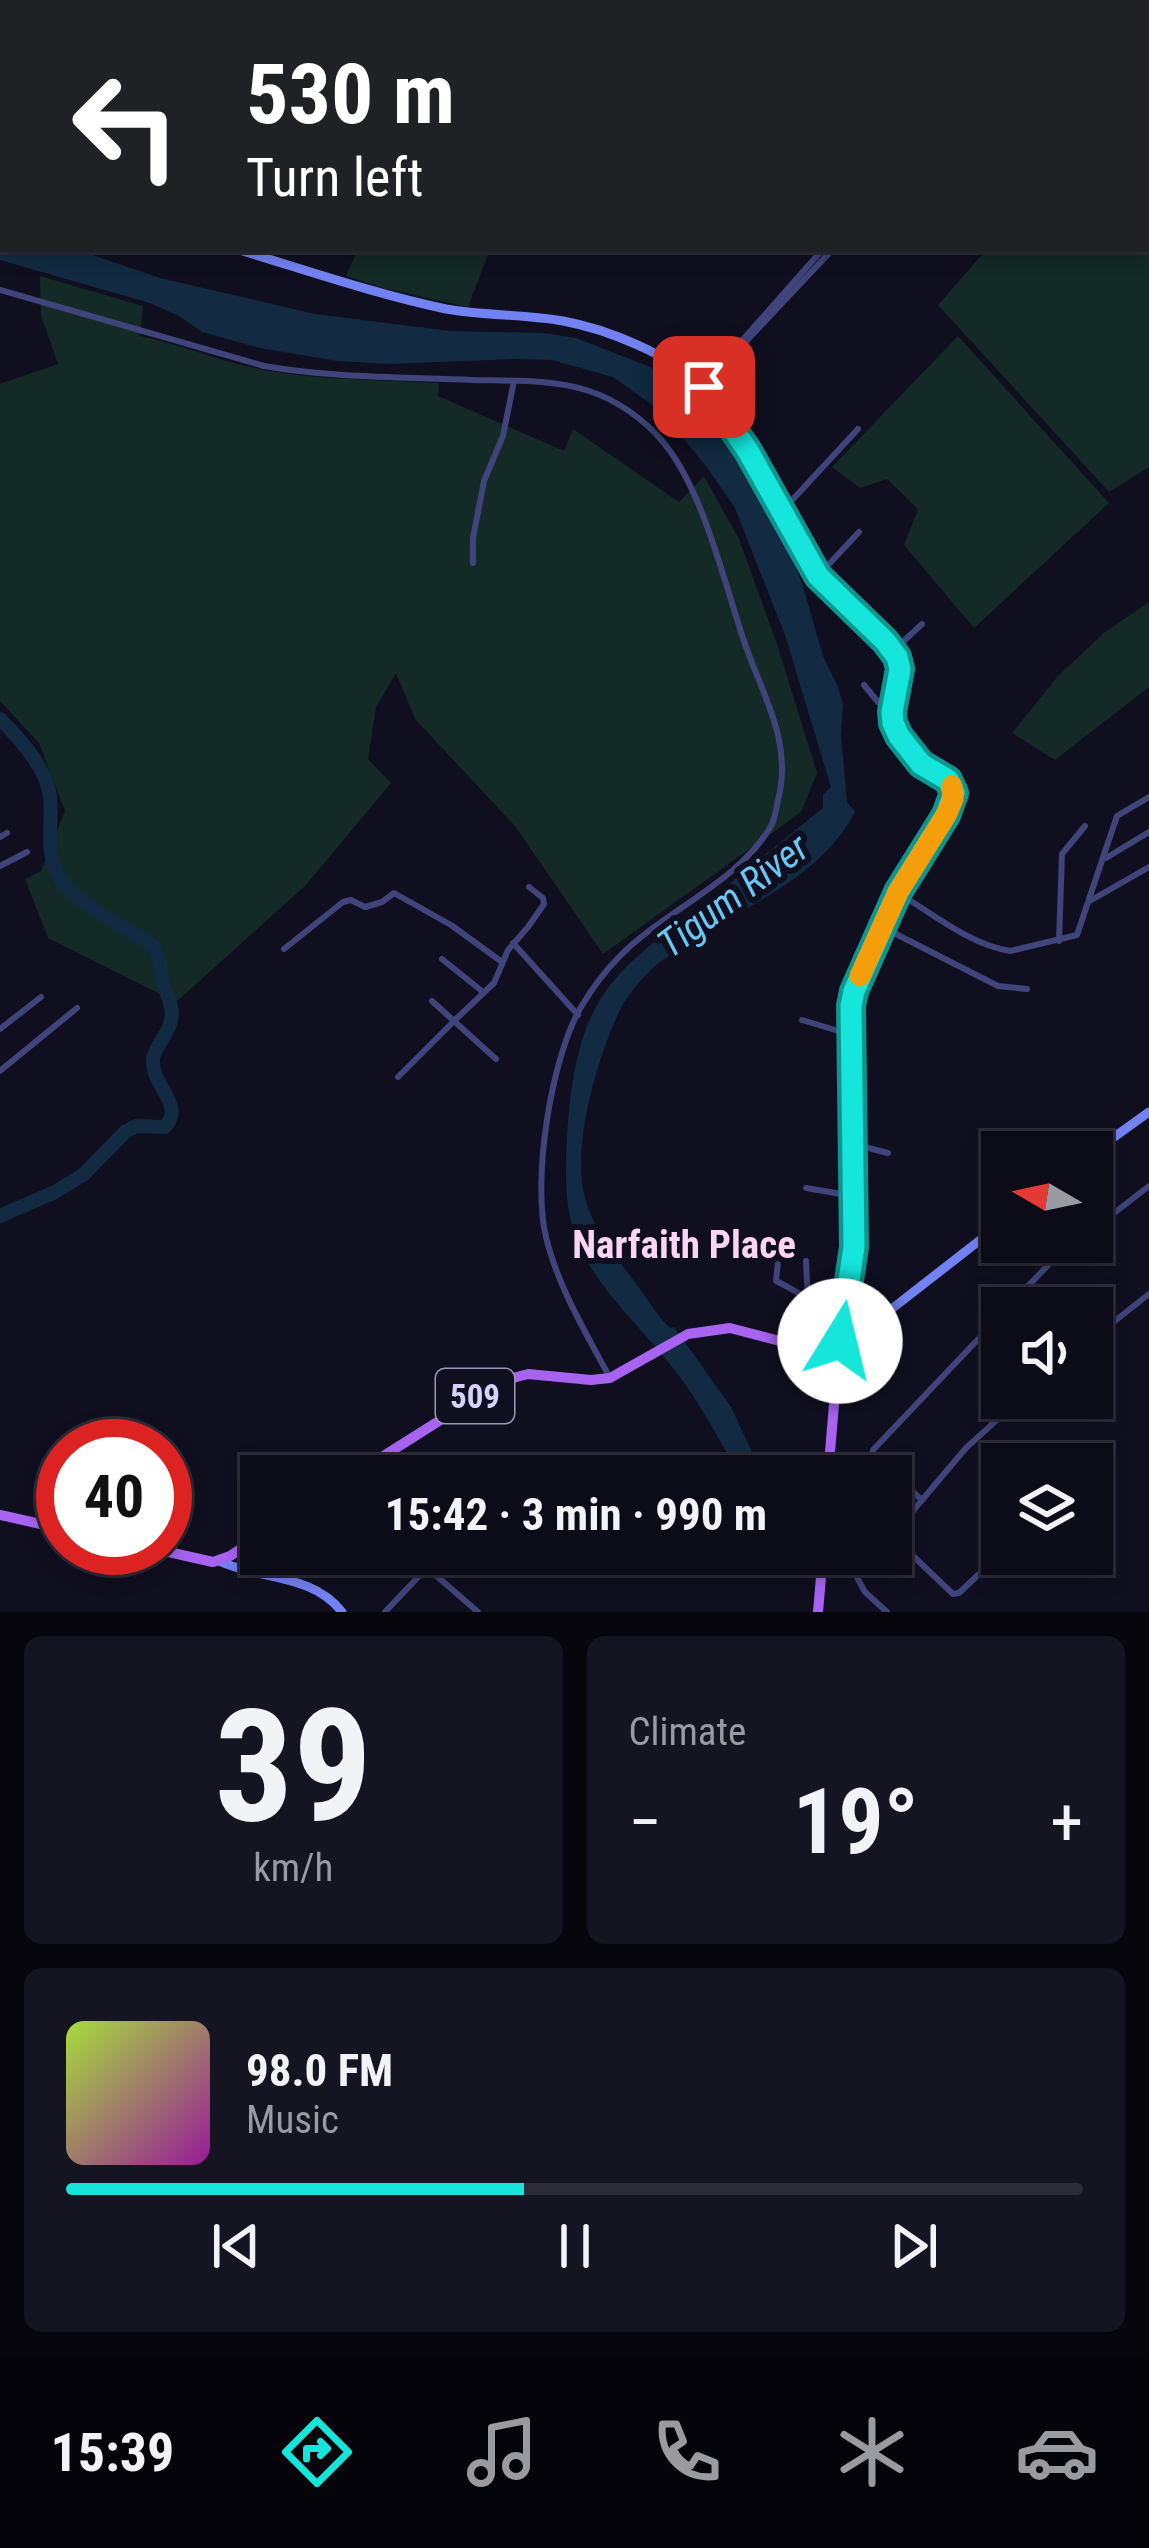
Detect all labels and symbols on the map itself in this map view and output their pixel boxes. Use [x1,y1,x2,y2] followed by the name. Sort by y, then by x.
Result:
[653,336,755,438] pin
[649,824,819,968] water label: Tigum River
[981,1131,1113,1263] north arrow
[572,1222,796,1268] district label: Narfaith Place
[777,1278,903,1404] position arrow
[436,1369,514,1423] road number: 509
[36,1419,192,1575] speed limit sign: 40

